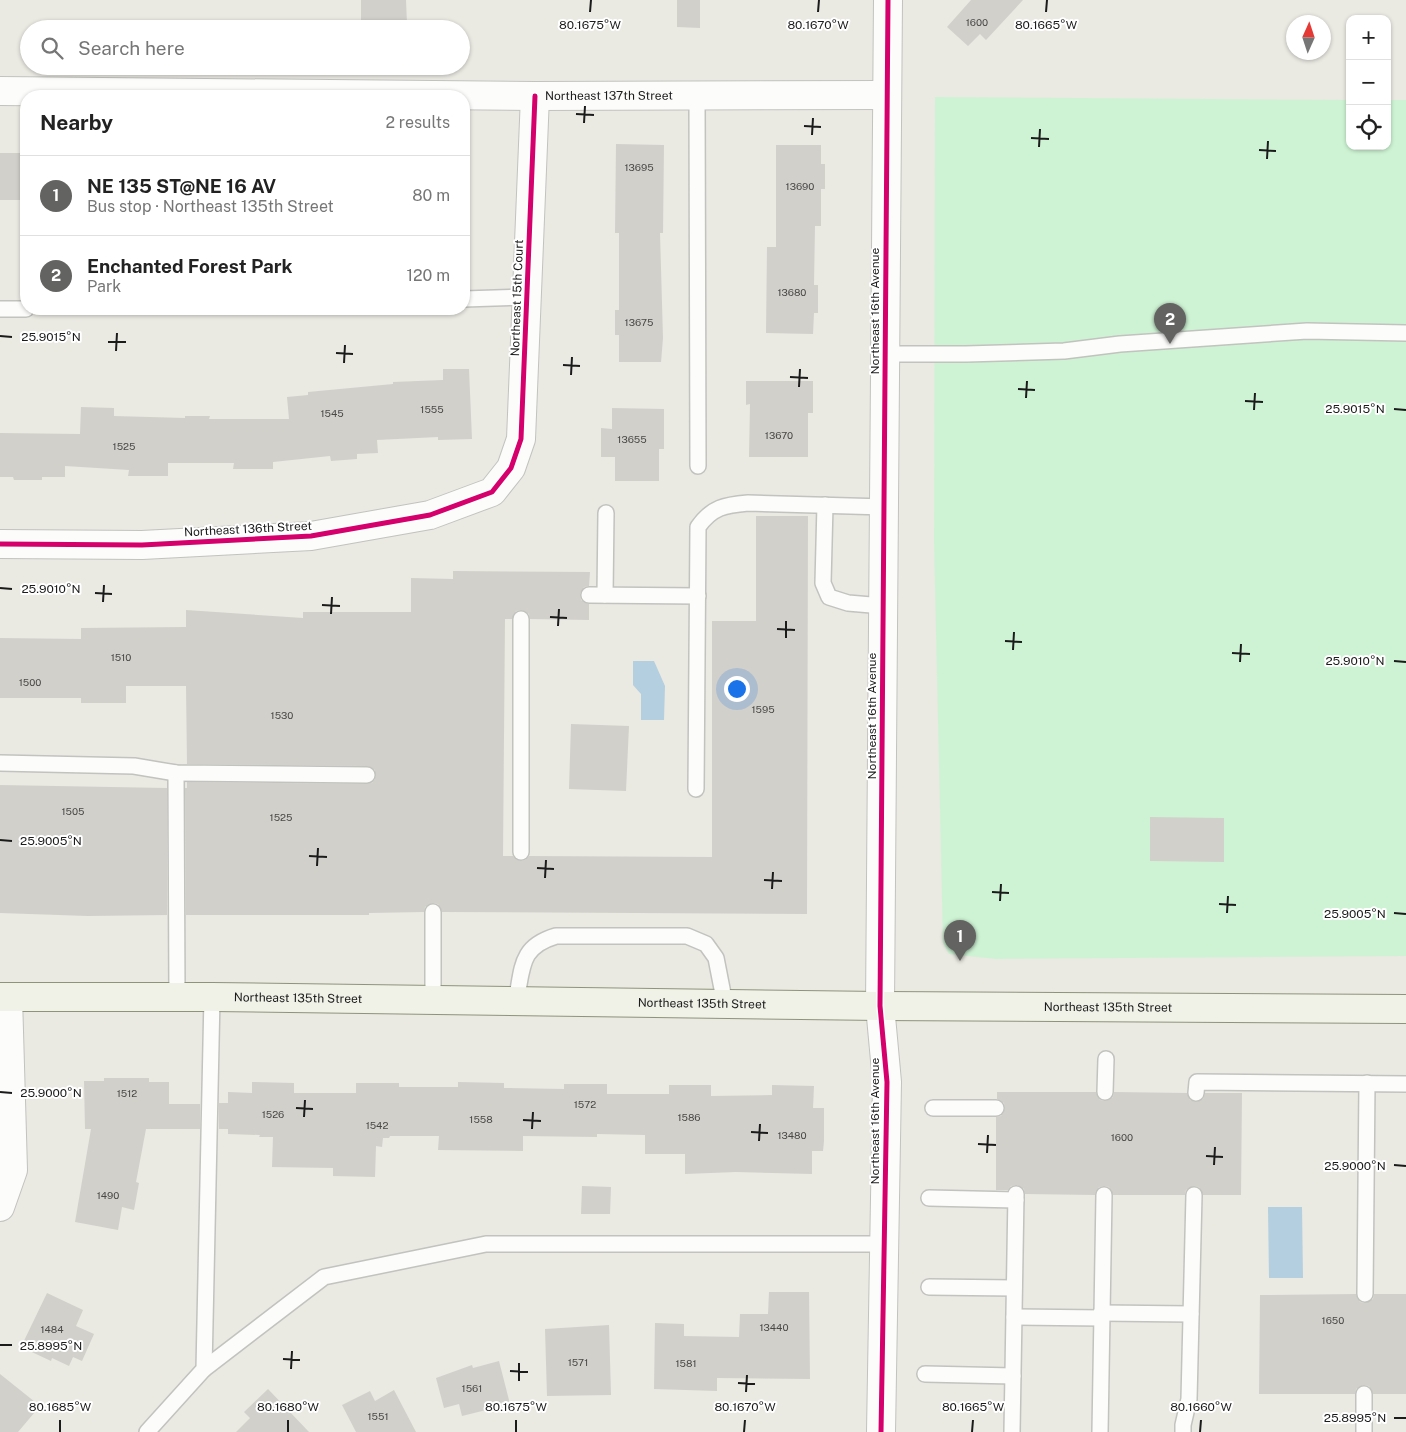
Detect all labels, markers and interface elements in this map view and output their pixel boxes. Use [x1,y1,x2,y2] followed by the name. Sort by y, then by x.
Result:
[1286,15,1331,60] north arrow
[1346,15,1391,150] map controls
[1346,15,1391,60] button: +
[966,16,988,28] house number: 1600
[559,18,621,32] text: 80.1675°W
[787,18,849,32] text: 80.1670°W
[1015,18,1078,32] text: 80.1665°W
[20,20,470,75] search box
[38,34,66,62] icon: search
[78,37,185,59] text: Search here
[1346,60,1391,105] button: −
[545,89,673,103] street label: Northeast 137th Street
[1346,105,1391,150] button: locate
[40,110,113,135] text: Nearby
[385,113,450,132] text: 2 results
[624,161,654,173] house number: 13695
[87,175,276,197] text: NE 135 ST@NE 16 AV
[786,180,814,192] house number: 13690
[53,186,59,205] text: 1
[412,186,450,205] text: 80 m
[87,197,334,216] text: Bus stop · Northeast 135th Street
[508,239,526,357] street label: Northeast 15th Court
[868,247,882,374] street label: Northeast 16th Avenue
[87,255,293,277] text: Enchanted Forest Park
[51,266,61,285] text: 2
[406,266,450,285] text: 120 m
[87,277,121,296] text: Park
[778,286,807,298] house number: 13680
[1154,303,1186,344] pin: 2
[625,316,653,328] house number: 13675
[21,330,81,344] text: 25.9015°N
[1325,402,1385,416] text: 25.9015°N
[420,403,444,415] house number: 1555
[320,407,344,419] house number: 1545
[765,429,793,441] house number: 13670
[617,433,647,445] house number: 13655
[113,440,135,452] house number: 1525
[184,519,313,539] street label: Northeast 136th Street
[21,582,81,596] text: 25.9010°N
[111,651,131,663] house number: 1510
[865,652,879,779] street label: Northeast 16th Avenue
[1325,654,1385,668] text: 25.9010°N
[19,676,41,688] house number: 1500
[724,676,750,702] your location
[751,703,775,715] house number: 1595
[271,709,293,721] house number: 1530
[61,805,85,817] house number: 1505
[270,811,292,823] house number: 1525
[20,834,82,848] text: 25.9005°N
[1324,907,1386,921] text: 25.9005°N
[944,920,976,961] pin: 1
[234,990,363,1006] street label: Northeast 135th Street
[638,996,767,1011] street label: Northeast 135th Street
[1044,1000,1173,1015] street label: Northeast 135th Street
[868,1057,882,1184] street label: Northeast 16th Avenue
[20,1086,82,1100] text: 25.9000°N
[117,1087,137,1099] house number: 1512
[574,1098,596,1110] house number: 1572
[262,1108,284,1120] house number: 1526
[677,1111,701,1123] house number: 1586
[469,1113,493,1125] house number: 1558
[366,1119,388,1131] house number: 1542
[777,1129,807,1141] house number: 13480
[1111,1131,1133,1143] house number: 1600
[1324,1159,1386,1173] text: 25.9000°N
[97,1189,119,1201] house number: 1490
[1322,1314,1344,1326] house number: 1650
[759,1321,789,1333] house number: 13440
[40,1323,64,1335] house number: 1484
[20,1339,82,1353] text: 25.8995°N
[568,1356,588,1368] house number: 1571
[675,1357,697,1369] house number: 1581
[462,1382,482,1394] house number: 1561
[29,1400,92,1414] text: 80.1685°W
[257,1400,320,1414] text: 80.1680°W
[485,1400,547,1414] text: 80.1675°W
[714,1400,776,1414] text: 80.1670°W
[942,1400,1005,1414] text: 80.1665°W
[1170,1400,1232,1414] text: 80.1660°W
[368,1410,388,1422] house number: 1551
[1324,1411,1386,1425] text: 25.8995°N

